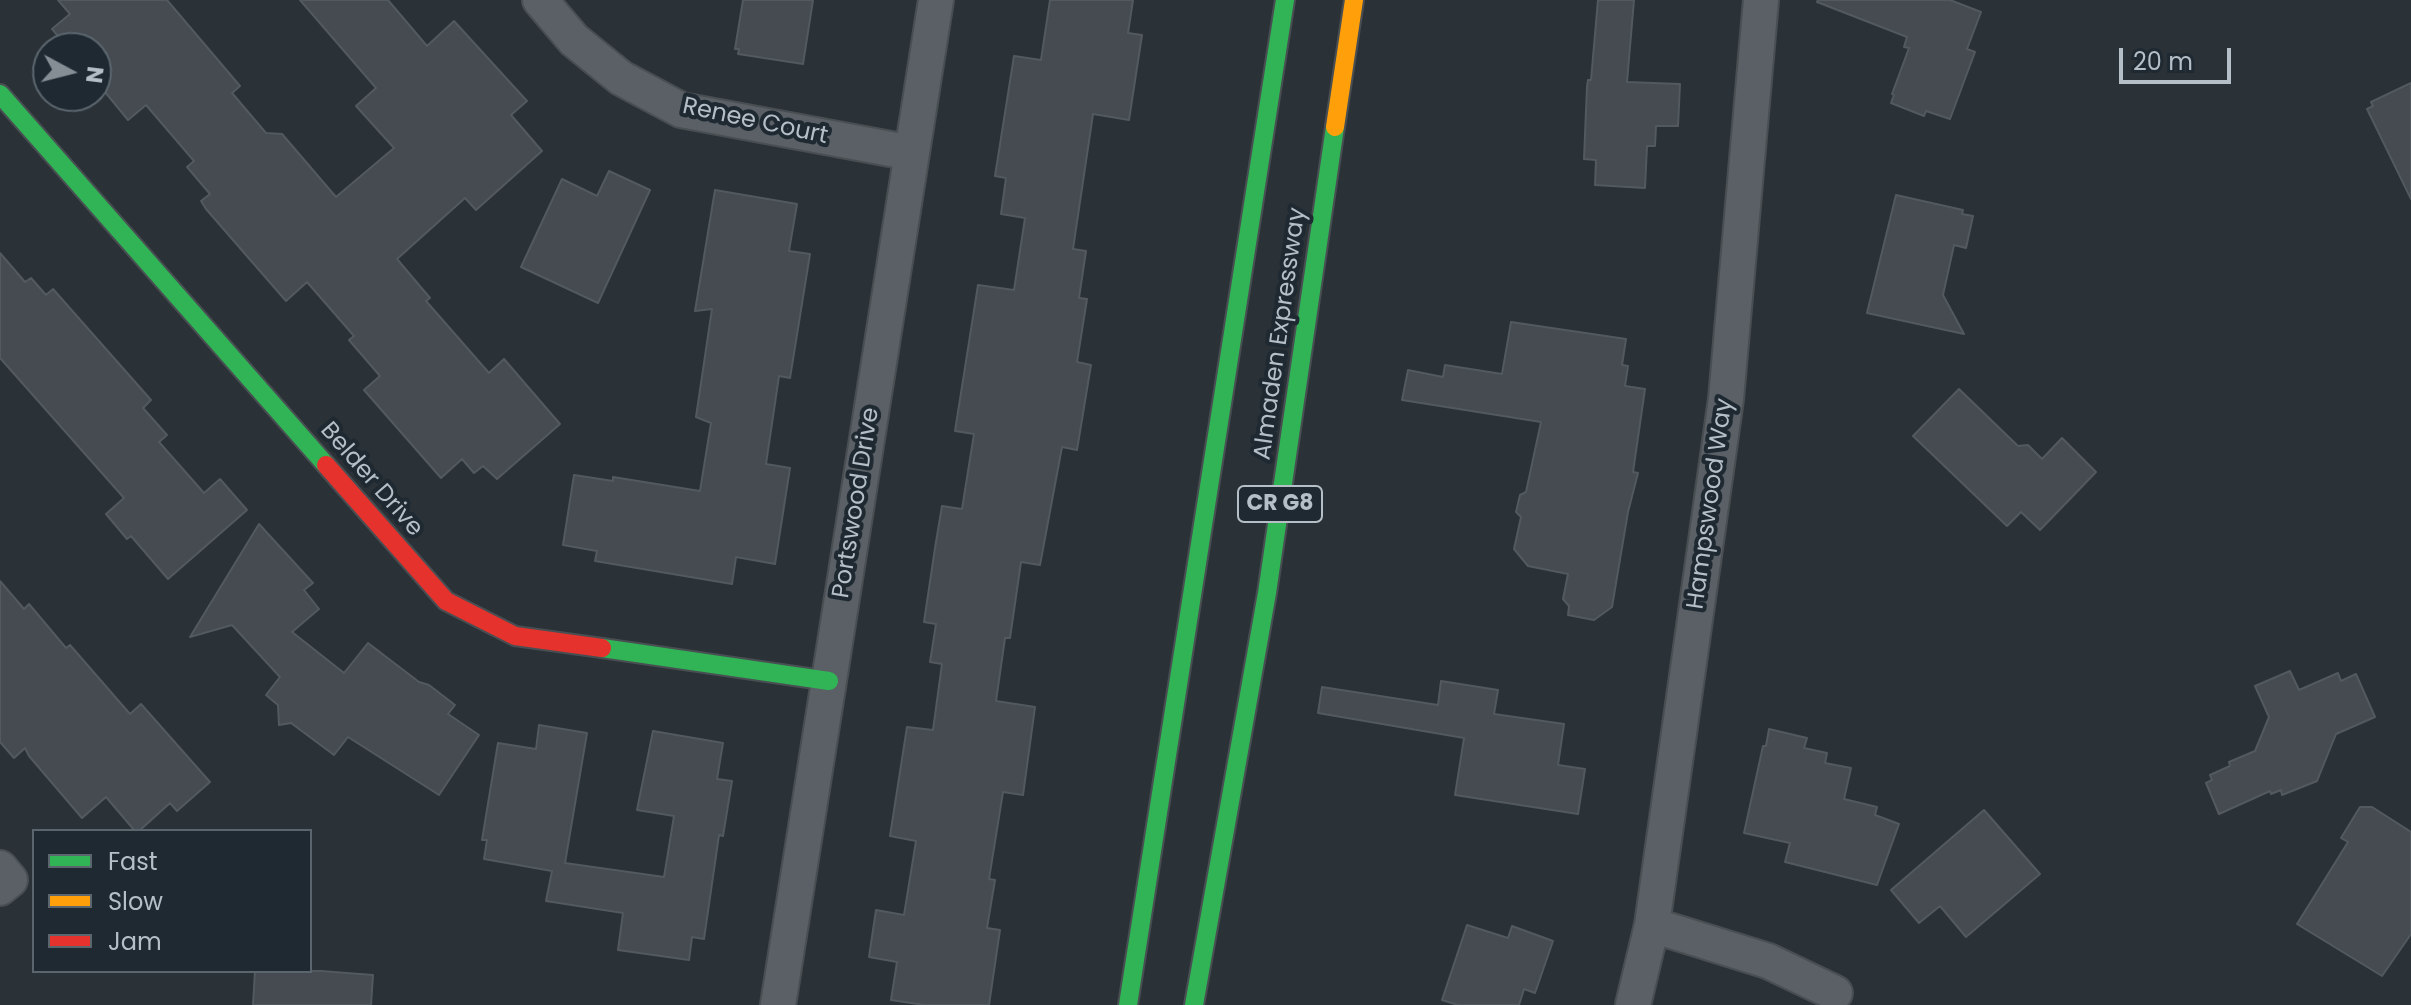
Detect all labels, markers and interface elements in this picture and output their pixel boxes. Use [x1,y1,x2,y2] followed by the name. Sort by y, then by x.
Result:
[32,32,112,112] north arrow
[2123,32,2235,82] scale bar
[2133,45,2193,78] text: 20 m
[78,65,111,85] text: N
[680,93,830,151] street label: Renee Court
[1249,206,1313,462] street label: Almaden Expressway
[1682,397,1740,611] street label: Hampswood Way
[828,406,886,600] street label: Portswood Drive
[314,417,428,543] street label: Belder Drive
[1238,486,1322,522] road number: CR G8
[32,829,312,973] legend
[108,845,158,878] text: Fast
[108,885,163,918] text: Slow
[108,925,162,958] text: Jam

